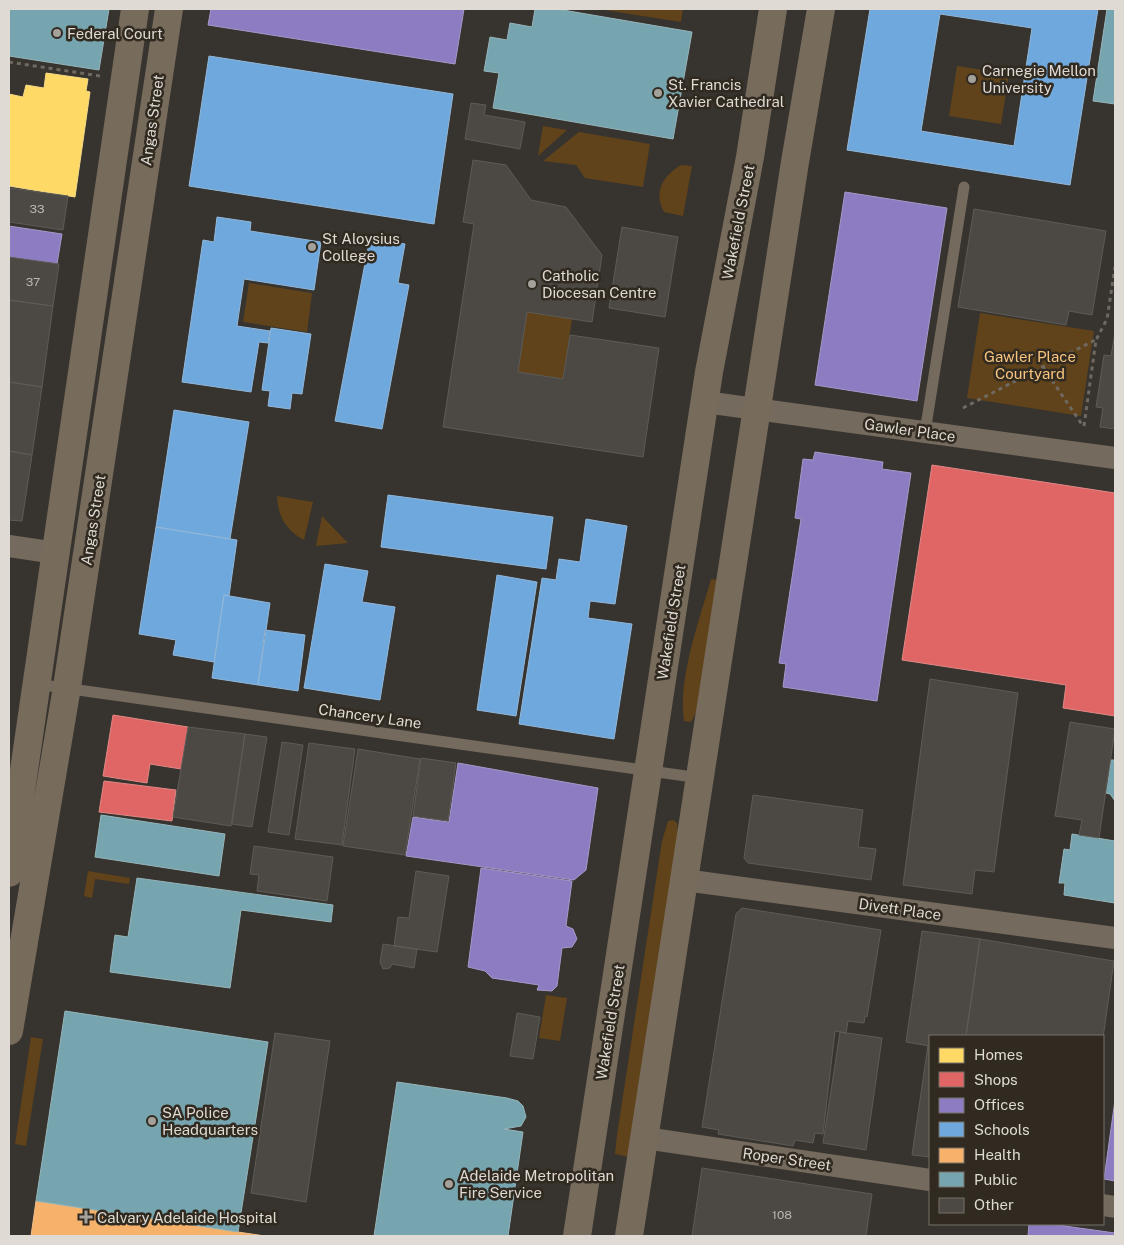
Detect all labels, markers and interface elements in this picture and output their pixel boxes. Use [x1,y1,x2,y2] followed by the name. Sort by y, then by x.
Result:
[67,25,163,42] place label: Federal Court
[51,27,63,39] marker: Federal Court
[982,62,1096,96] place label: Carnegie Mellon University
[137,73,167,167] street label: Angas Street
[966,73,978,85] marker: Carnegie Mellon University
[668,76,784,110] place label: St. Francis Xavier Cathedral
[652,87,664,99] marker: St. Francis Xavier Cathedral
[719,163,758,281] street label: Wakefield Street
[29,202,45,216] house number: 33
[322,230,400,264] place label: St Aloysius College
[306,241,318,253] marker: St Aloysius College
[542,267,657,301] place label: Catholic Diocesan Centre
[26,275,40,289] house number: 37
[526,278,538,290] marker: Catholic Diocesan Centre
[984,348,1076,382] park label: Gawler Place Courtyard
[863,415,957,445] street label: Gawler Place
[77,473,109,567] street label: Angas Street
[653,563,689,681] street label: Wakefield Street
[317,700,423,732] street label: Chancery Lane
[858,895,942,923] street label: Divett Place
[592,963,628,1081] street label: Wakefield Street
[929,1035,1104,1225] legend
[974,1046,1023,1063] text: Homes
[974,1071,1018,1088] text: Shops
[974,1096,1024,1113] text: Offices
[162,1104,258,1138] place label: SA Police Headquarters
[146,1115,158,1127] marker: SA Police Headquarters
[974,1121,1030,1138] text: Schools
[742,1144,832,1174] street label: Roper Street
[974,1146,1021,1163] text: Health
[459,1167,614,1201] place label: Adelaide Metropolitan Fire Service
[974,1171,1018,1188] text: Public
[443,1178,455,1190] marker: Adelaide Metropolitan Fire Service
[974,1196,1014,1213] text: Other
[772,1208,792,1222] house number: 108
[97,1209,277,1226] place label: Calvary Adelaide Hospital
[79,1210,93,1224] marker: Calvary Adelaide Hospital

